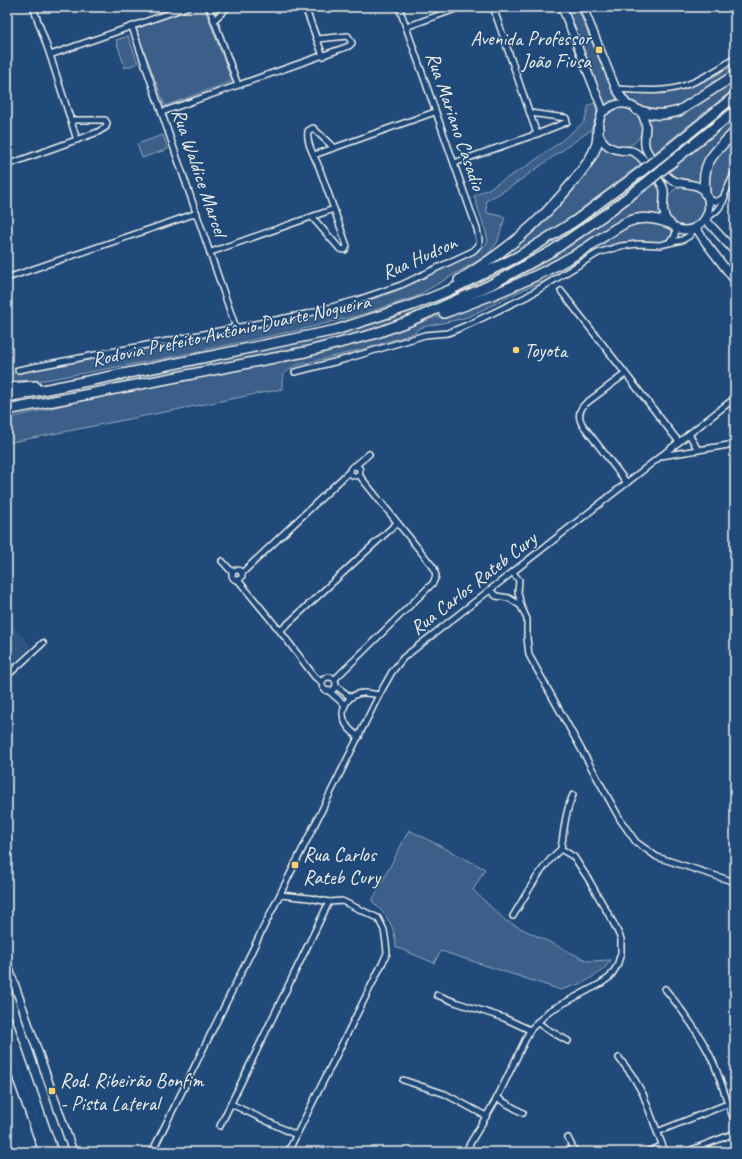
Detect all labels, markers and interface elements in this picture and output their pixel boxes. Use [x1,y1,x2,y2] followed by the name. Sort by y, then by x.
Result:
[471,26,593,74] place label: Avenida Professor João Fiusa
[594,45,604,55] marker: Avenida Professor João Fiusa
[420,49,491,195] street label: Rua Mariano Casadio
[166,105,234,243] street label: Rua Waldice Marcel
[378,229,462,285] street label: Rua Hudson
[90,288,374,372] street label: Rodovia Prefeito Antônio Duarte Nogueira
[524,338,569,363] place label: Toyota
[511,345,521,355] marker: Toyota
[405,525,543,641] street label: Rua Carlos Rateb Cury
[303,842,382,890] place label: Rua Carlos Rateb Cury
[290,860,300,870] marker: Rua Carlos Rateb Cury
[60,1068,205,1116] place label: Rod. Ribeirão Bonfim - Pista Lateral
[47,1086,57,1096] marker: Rod. Ribeirão Bonfim - Pista Lateral

